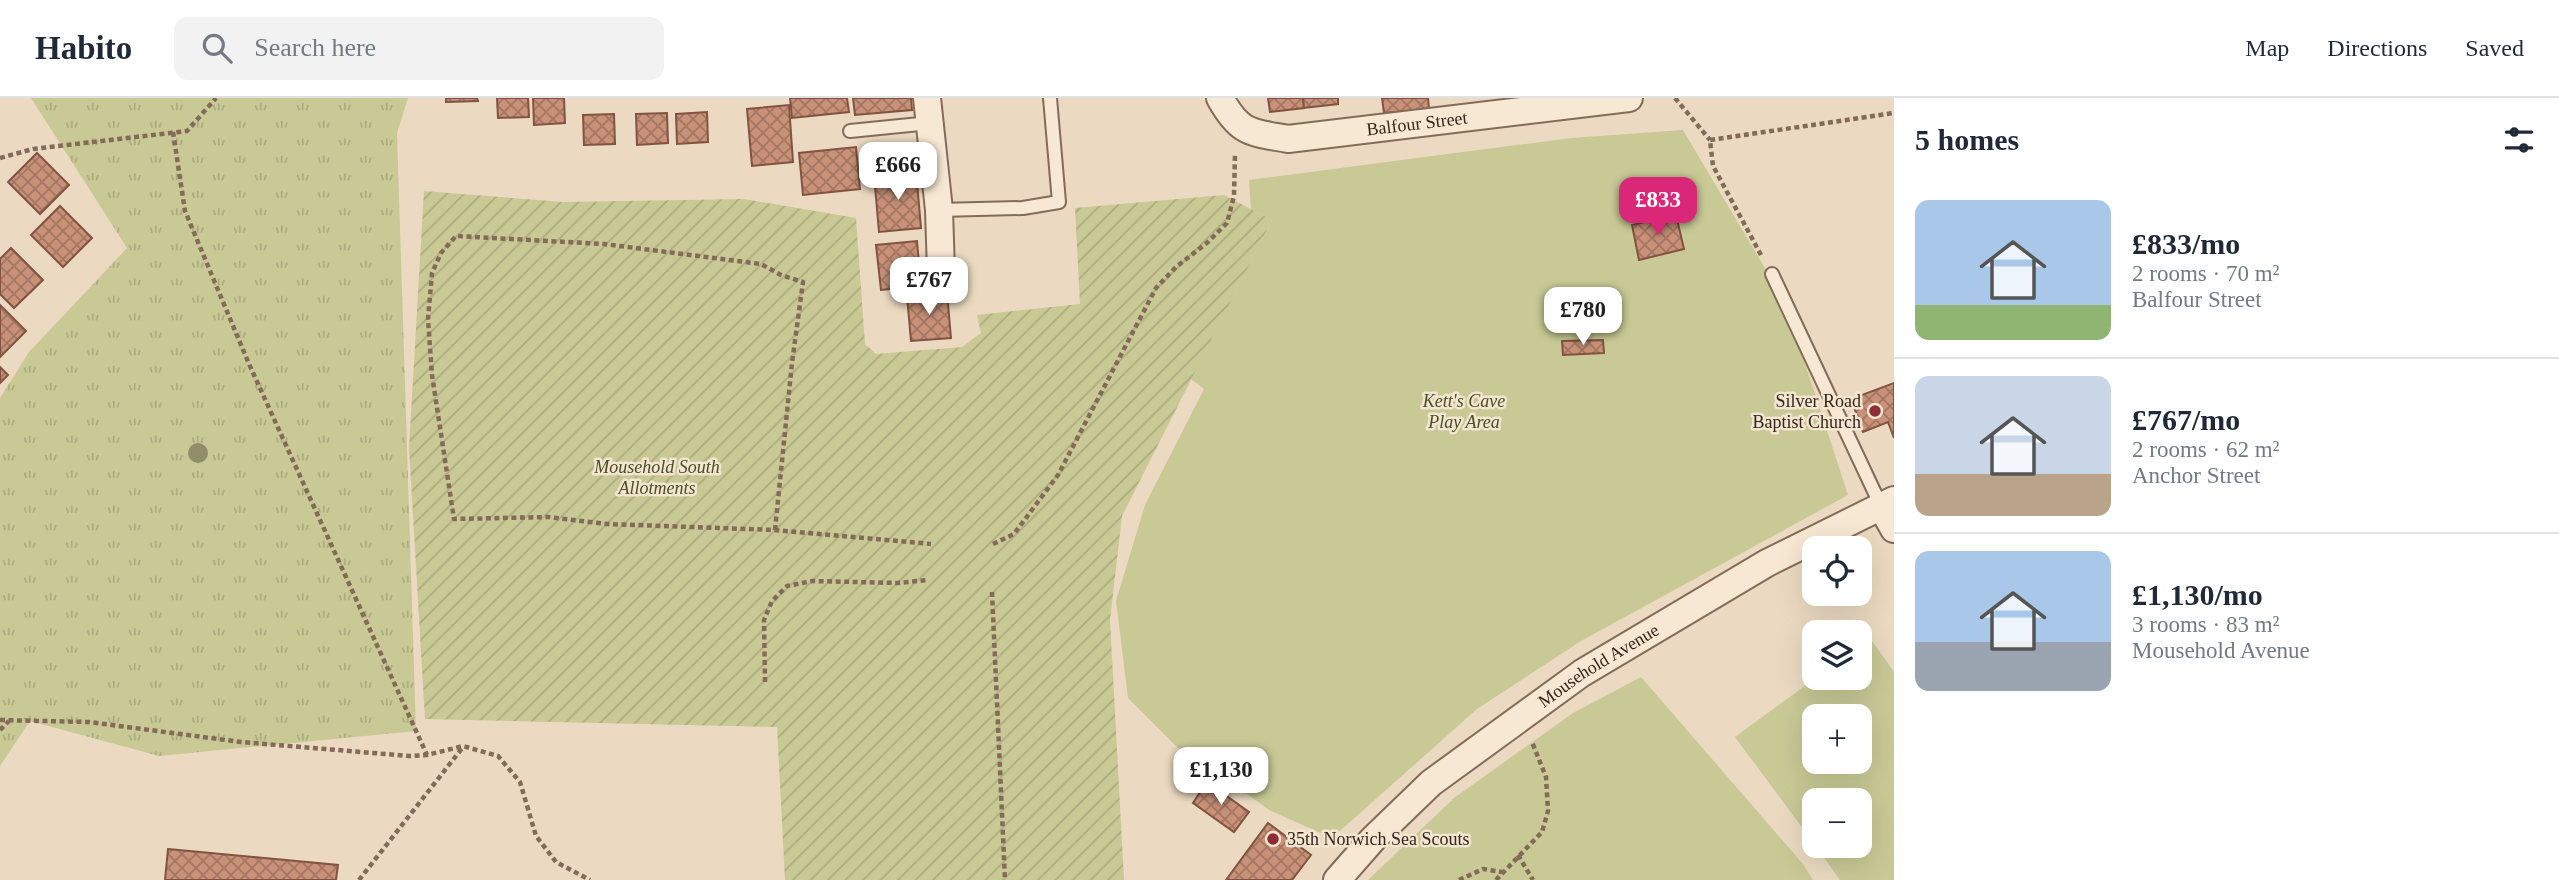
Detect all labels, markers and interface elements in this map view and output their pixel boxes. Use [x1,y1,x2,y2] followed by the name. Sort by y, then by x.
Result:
[174,17,664,80] search box
[198,29,236,67] icon: search
[35,30,132,66] text: Habito
[254,33,376,62] text: Search here
[2245,35,2289,61] text: Map
[2327,35,2427,61] text: Directions
[2465,35,2524,61] text: Saved
[1365,108,1469,139] street label: Balfour Street
[2500,121,2538,159] icon: filters
[1915,123,2019,156] text: 5 homes
[857,142,939,202] pin: £666
[875,152,921,177] text: £666
[1617,178,1699,237] pin: £833
[1635,187,1681,212] text: £833
[2132,227,2240,260] text: £833/mo
[1971,228,2055,312] icon: home
[888,258,970,317] pin: £767
[2132,261,2279,286] text: 2 rooms · 70 m²
[906,267,952,292] text: £767
[2132,287,2262,312] text: Balfour Street
[1542,288,1624,347] pin: £780
[1560,297,1606,322] text: £780
[1422,391,1505,432] park label: Kett's Cave Play Area
[1753,391,1861,432] place label: Silver Road Baptist Church
[1867,403,1883,419] marker: Silver Road Baptist Church
[2132,403,2240,436] text: £767/mo
[1971,404,2055,488] icon: home
[2132,437,2279,462] text: 2 rooms · 62 m²
[593,457,720,498] park label: Mousehold South Allotments
[2132,463,2260,488] text: Anchor Street
[1802,536,1872,858] map controls
[1802,536,1872,606] button: locate
[2132,578,2263,611] text: £1,130/mo
[1971,579,2055,663] icon: home
[2132,612,2279,637] text: 3 rooms · 83 m²
[1534,620,1662,711] street label: Mousehold Avenue
[1802,620,1872,690] button: layers
[2132,638,2310,663] text: Mousehold Avenue
[1802,704,1872,774] button: +
[1164,748,1278,807] pin: £1,130
[1189,757,1253,782] text: £1,130
[1802,788,1872,858] button: −
[1287,829,1469,849] place label: 35th Norwich Sea Scouts
[1265,831,1281,847] marker: 35th Norwich Sea Scouts

